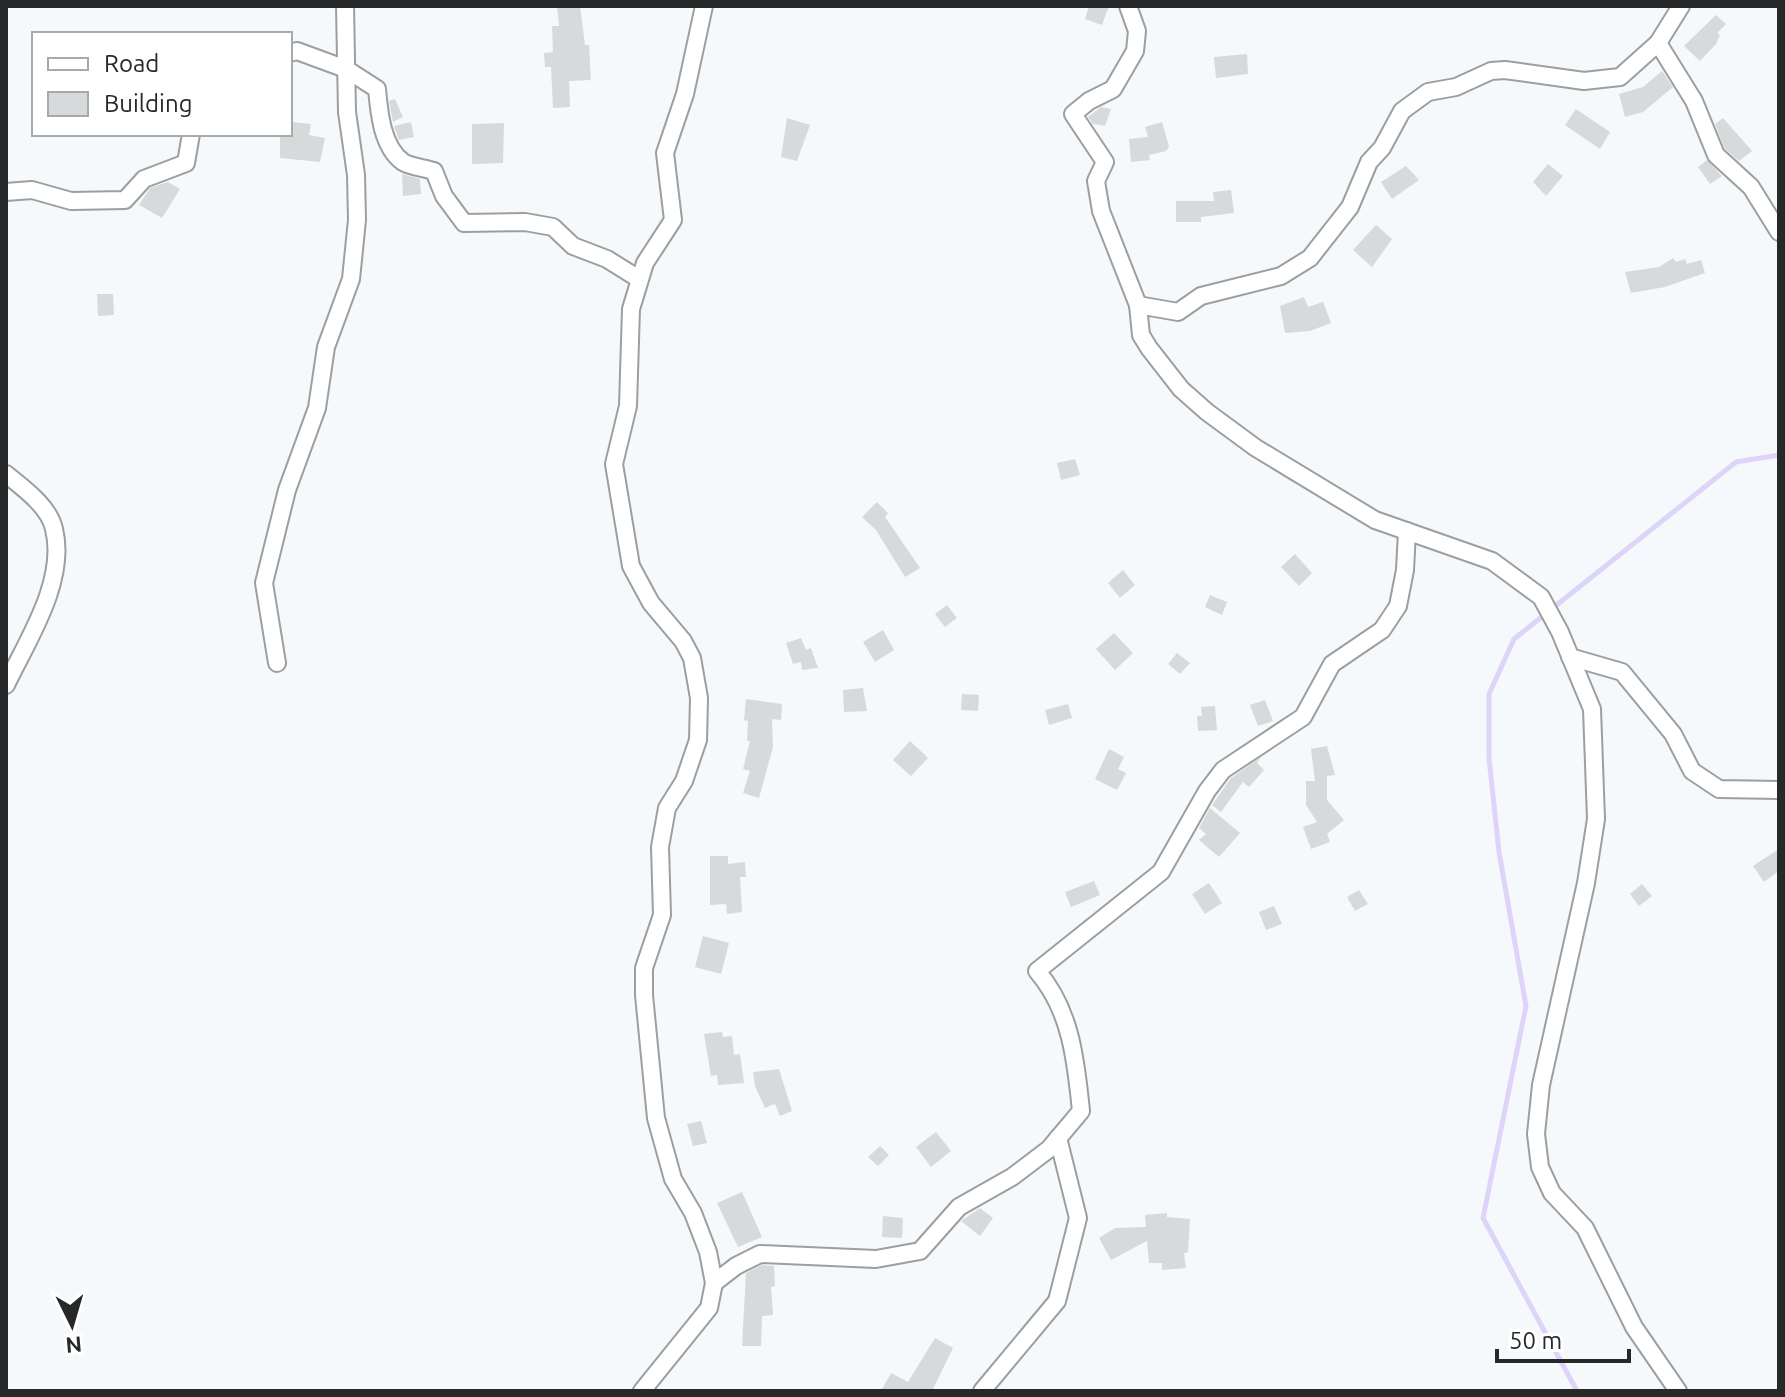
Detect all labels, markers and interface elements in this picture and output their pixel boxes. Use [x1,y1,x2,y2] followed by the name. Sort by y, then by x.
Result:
[32,32,292,136] legend
[104,50,159,77] text: Road
[104,90,192,117] text: Building
[32,1285,112,1365] north arrow
[1497,1313,1629,1363] scale bar
[1509,1327,1562,1354] text: 50 m
[65,1332,83,1359] text: N

